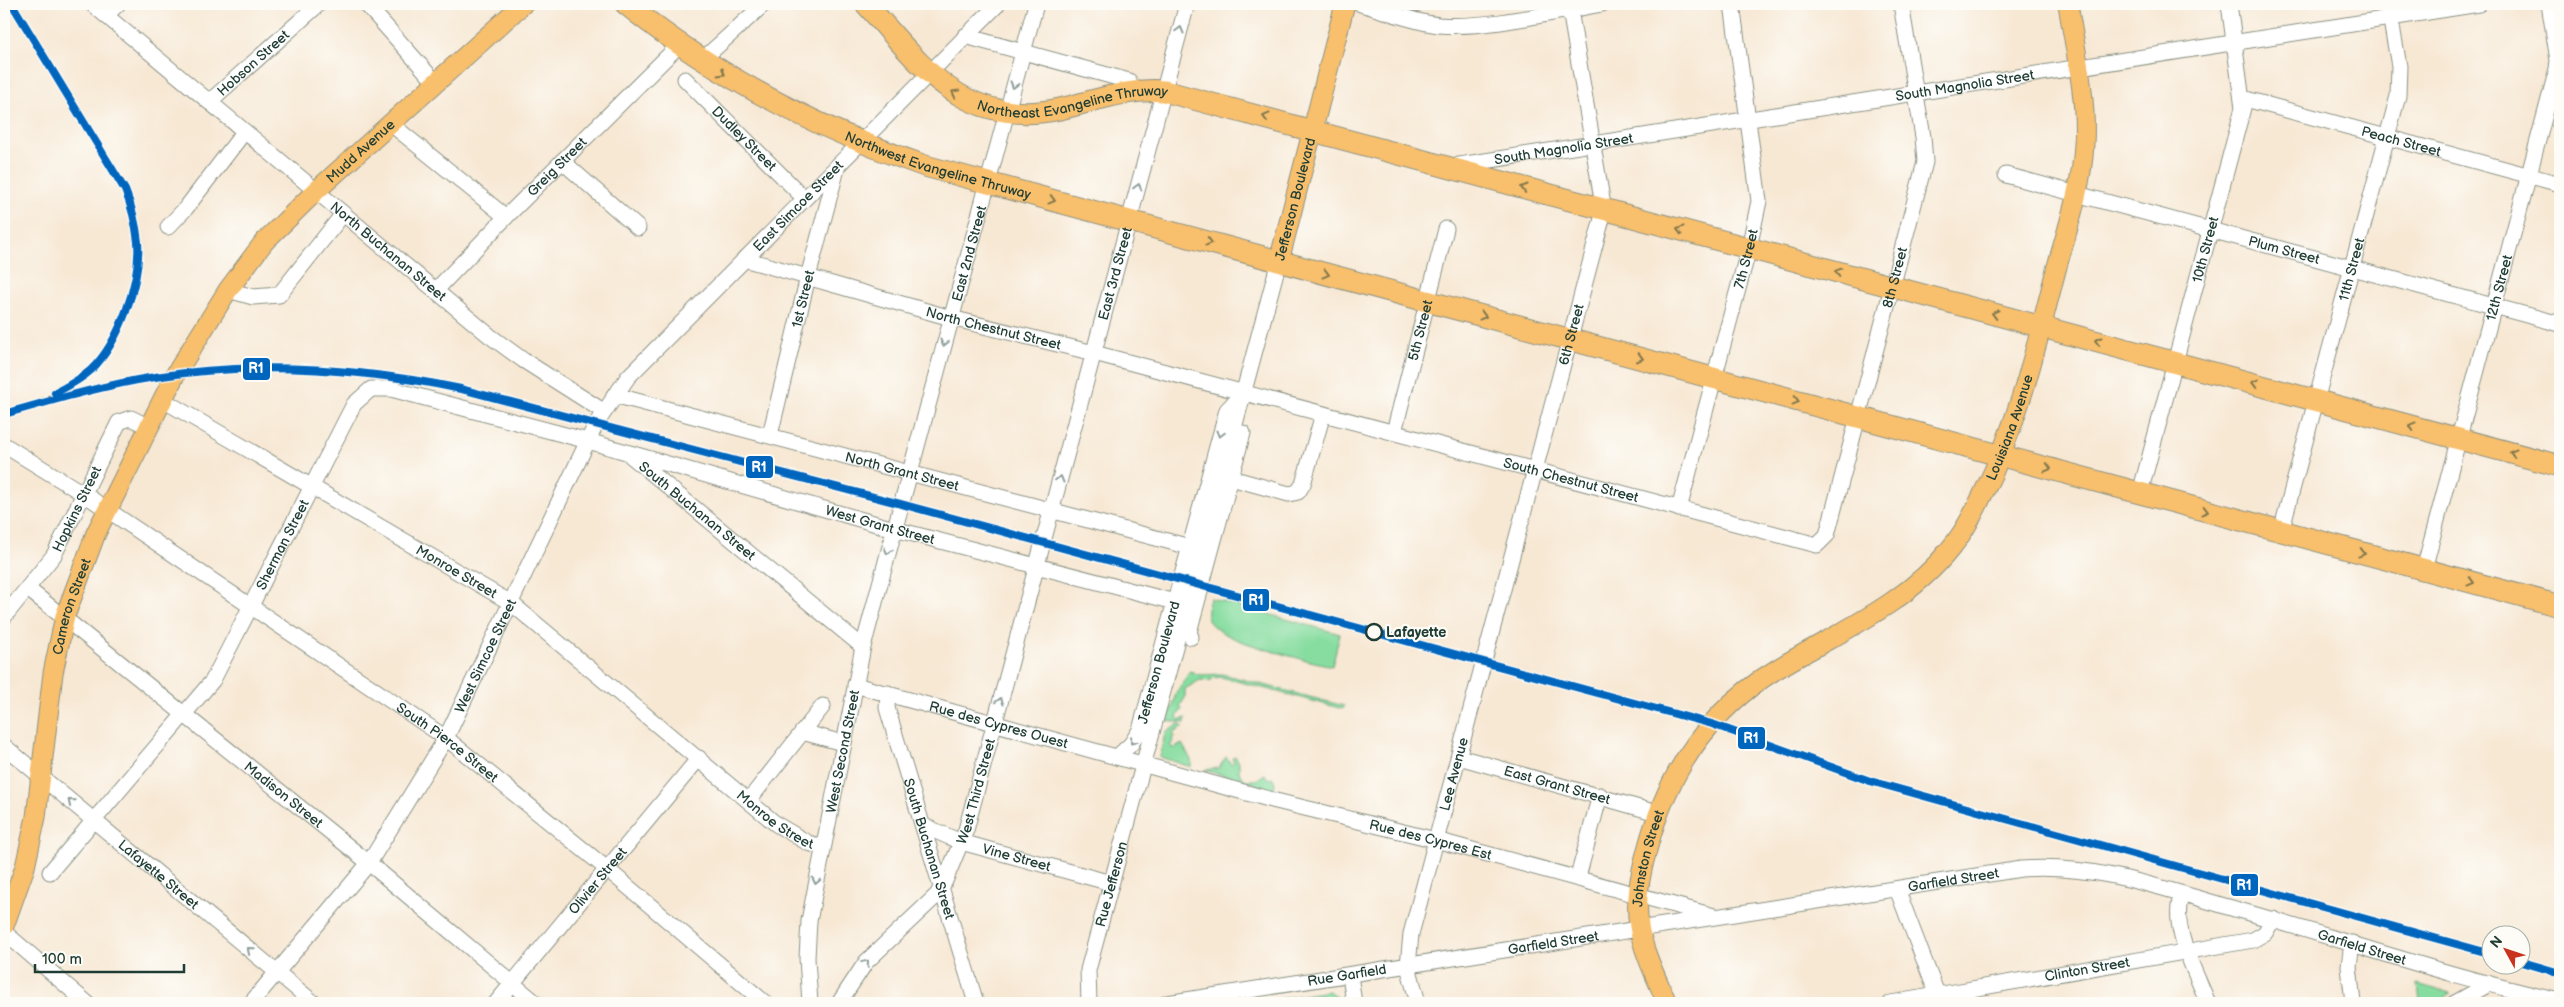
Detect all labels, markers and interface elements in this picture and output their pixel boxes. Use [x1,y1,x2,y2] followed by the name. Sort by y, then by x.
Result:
[214,26,293,100] street label: Hobson Street
[1174,26,1185,34] one-way arrow
[1894,66,2036,105] street label: South Magnolia Street
[717,67,726,76] one-way arrow
[1010,80,1020,88] one-way arrow
[975,82,1170,122] street label: Northeast Evangeline Thruway
[951,89,960,99] one-way arrow
[708,103,780,175] street label: Dudley Street
[1261,112,1270,123] one-way arrow
[323,116,399,187] street label: Mudd Avenue
[2359,123,2443,161] street label: Peach Street
[842,128,1033,203] street label: Northwest Evangeline Thruway
[1493,130,1635,168] street label: South Magnolia Street
[524,133,591,200] street label: Greig Street
[1271,136,1319,262] street label: Jefferson Boulevard
[750,157,847,255] street label: East Simcoe Street
[1132,183,1143,191] one-way arrow
[1520,183,1528,193] one-way arrow
[1047,195,1056,205] one-way arrow
[327,198,450,305] street label: North Buchanan Street
[948,203,991,303] street label: East 2nd Street
[2189,214,2223,285] street label: 10th Street
[1095,225,1136,322] street label: East 3rd Street
[1676,225,1685,236] one-way arrow
[1730,227,1762,291] street label: 7th Street
[2246,233,2322,268] street label: Plum Street
[2335,235,2369,303] street label: 11th Street
[1204,237,1212,247] one-way arrow
[1879,245,1911,310] street label: 8th Street
[2482,252,2516,323] street label: 12th Street
[1834,267,1842,277] one-way arrow
[788,268,819,330] street label: 1st Street
[1321,268,1329,278] one-way arrow
[1405,298,1437,363] street label: 5th Street
[1555,301,1588,367] street label: 6th Street
[924,303,1063,354] street label: North Chestnut Street
[1991,309,1999,319] one-way arrow
[1478,310,1486,320] one-way arrow
[2094,336,2102,347] one-way arrow
[939,338,950,347] one-way arrow
[1635,353,1643,363] one-way arrow
[242,357,271,381] line badge: R1
[248,360,264,377] text: R1
[1983,373,2037,483] street label: Louisiana Avenue
[2251,379,2260,389] one-way arrow
[1792,395,1801,406] one-way arrow
[2408,421,2416,431] one-way arrow
[1215,429,1226,438] one-way arrow
[843,448,961,495] street label: North Grant Street
[2509,448,2518,459] one-way arrow
[1501,454,1641,506] street label: South Chestnut Street
[745,455,774,479] line badge: R1
[635,458,759,565] street label: South Buchanan Street
[751,459,767,476] text: R1
[2044,462,2053,473] one-way arrow
[49,463,105,555] street label: Hopkins Street
[1054,475,1065,484] one-way arrow
[253,496,313,593] street label: Sherman Street
[823,502,937,548] street label: West Grant Street
[2201,505,2210,516] one-way arrow
[413,541,501,602] street label: Monroe Street
[883,547,894,556] one-way arrow
[2358,547,2367,558] one-way arrow
[49,555,95,656] street label: Cameron Street
[2467,576,2476,587] one-way arrow
[1242,588,1270,612] line badge: R1
[1248,592,1264,609] text: R1
[451,596,520,716] street label: West Simcoe Street
[1134,599,1184,725] street label: Jefferson Boulevard
[1365,623,1383,641] marker: Lafayette
[1386,624,1446,641] place label: Lafayette
[822,688,863,815] street label: West Second Street
[994,697,1005,706] one-way arrow
[927,698,1070,752] street label: Rue des Cypres Ouest
[393,699,502,786] street label: South Pierce Street
[1737,726,1766,750] line badge: R1
[1743,730,1759,747] text: R1
[1130,735,1138,744] one-way arrow
[953,736,999,847] street label: West Third Street
[1436,736,1472,813] street label: Lee Avenue
[241,758,327,832] street label: Madison Street
[1502,762,1613,809] street label: East Grant Street
[900,776,958,922] street label: South Buchanan Street
[733,787,816,853] street label: Monroe Street
[67,798,76,807] one-way arrow
[1630,807,1668,907] street label: Johnston Street
[1368,816,1494,864] street label: Rue des Cypres Est
[115,836,203,913] street label: Lafayette Street
[980,840,1053,875] street label: Vine Street
[1092,840,1131,929] street label: Rue Jefferson
[565,843,631,918] street label: Olivier Street
[1907,864,2001,896] street label: Garfield Street
[2230,873,2259,897] line badge: R1
[811,876,822,885] one-way arrow
[2236,877,2252,894] text: R1
[2482,924,2532,974] north arrow
[2316,926,2409,969] street label: Garfield Street
[1507,927,1601,958] street label: Garfield Street
[2487,932,2506,951] text: N
[35,942,184,974] scale bar
[247,947,256,955] one-way arrow
[42,950,82,969] text: 100 m
[2043,954,2132,985] street label: Clinton Street
[860,959,869,968] one-way arrow
[1306,961,1387,990] street label: Rue Garfield

